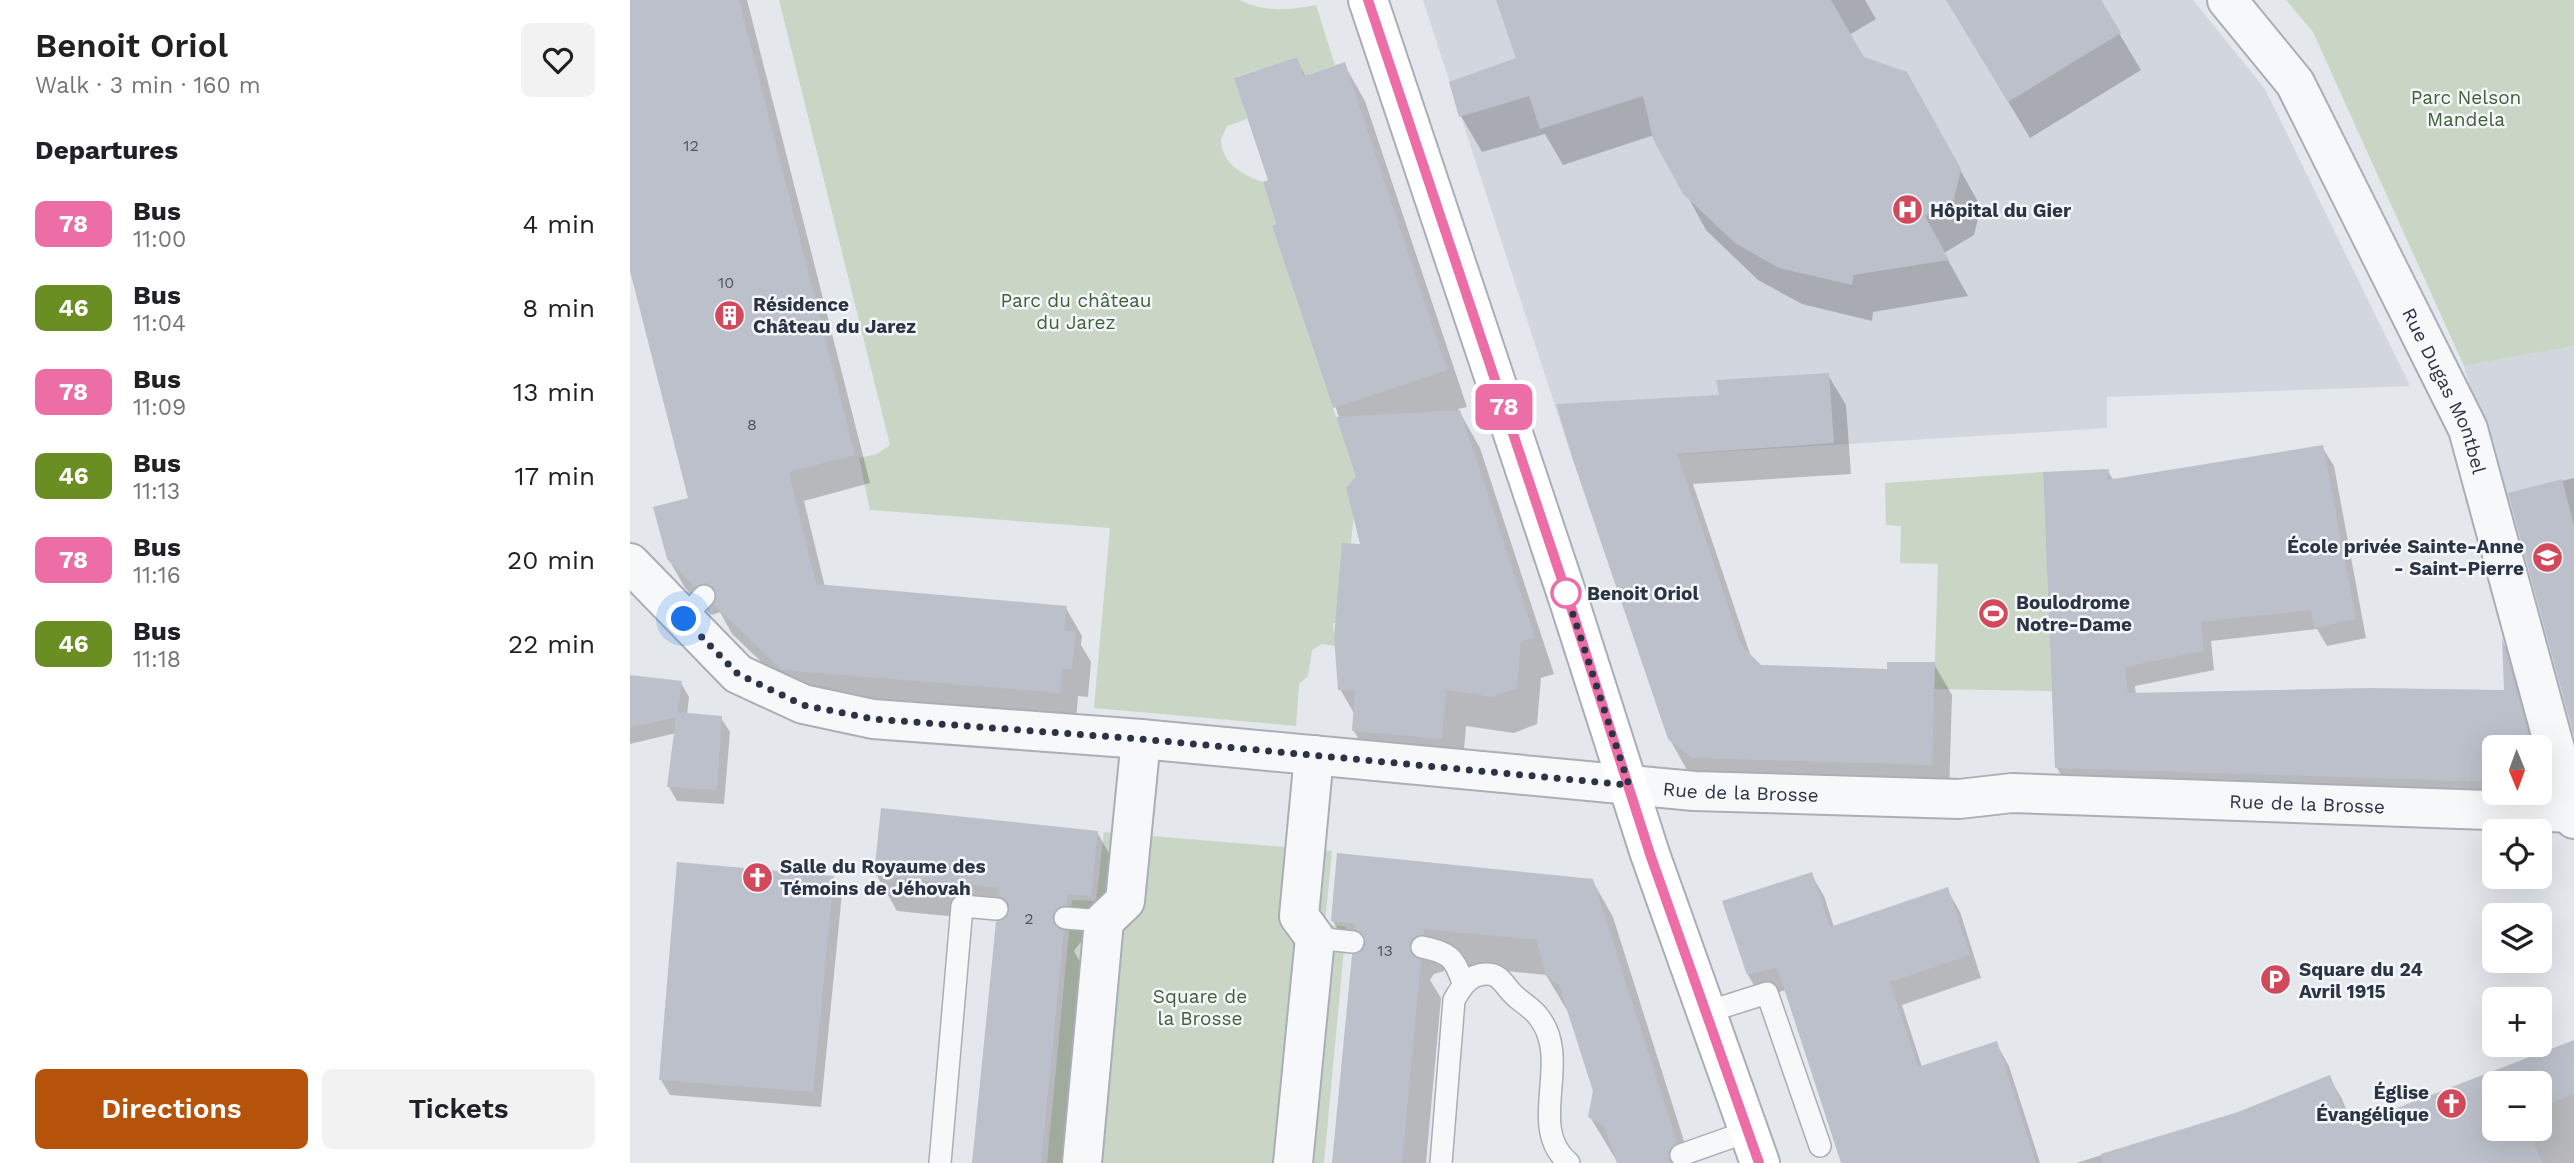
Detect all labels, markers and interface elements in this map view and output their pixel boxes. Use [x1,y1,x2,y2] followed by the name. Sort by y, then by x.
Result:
[521,23,595,97] button: heart
[35,26,228,65] text: Benoit Oriol
[35,72,261,99] text: Walk · 3 min · 160 m
[2411,86,2521,131] park label: Parc Nelson Mandela
[35,135,178,165] text: Departures
[683,136,699,155] house number: 12
[1890,193,1924,227] hospital icon: Hôpital du Gier
[133,196,181,226] text: Bus
[1930,199,2072,222] place label: Hôpital du Gier
[522,209,595,239] text: 4 min
[59,210,88,238] text: 78
[133,226,186,253] text: 11:00
[718,273,734,292] house number: 10
[133,280,181,310] text: Bus
[1000,289,1152,334] park label: Parc du château du Jarez
[522,293,595,323] text: 8 min
[753,293,916,338] place label: Résidence Château du Jarez
[58,294,89,322] text: 46
[713,298,747,332] building icon: Résidence Château du Jarez
[2397,304,2491,477] street label: Rue Dugas Montbel
[133,310,186,337] text: 11:04
[133,364,181,394] text: Bus
[513,377,595,407] text: 13 min
[59,378,88,406] text: 78
[1472,384,1536,430] line badge: 78
[1489,393,1519,421] text: 78
[133,394,186,421] text: 11:09
[747,415,757,434] house number: 8
[133,448,181,478] text: Bus
[514,461,595,491] text: 17 min
[58,462,89,490] text: 46
[133,478,180,505] text: 11:13
[133,532,181,562] text: Bus
[2287,535,2524,580] place label: École privée Sainte-Anne - Saint-Pierre
[2530,540,2564,574] school or university icon: École privée Sainte-Anne - Saint-Pierre
[507,545,595,575] text: 20 min
[59,546,88,574] text: 78
[133,562,181,589] text: 11:16
[1551,578,1581,608] marker: Benoit Oriol
[1587,582,1699,605] place label: Benoit Oriol
[2016,591,2132,636] place label: Boulodrome Notre-Dame
[1976,596,2010,630] sports icon: Boulodrome Notre-Dame
[666,601,701,636] your location
[133,616,181,646] text: Bus
[508,629,595,659] text: 22 min
[58,630,89,658] text: 46
[133,646,181,673] text: 11:18
[2482,735,2552,805] north arrow
[2482,735,2552,1141] map controls
[1662,777,1819,807] street label: Rue de la Brosse
[2229,790,2385,818] street label: Rue de la Brosse
[2482,819,2552,889] button: locate
[780,855,986,900] place label: Salle du Royaume des Témoins de Jéhovah
[740,860,774,894] church icon: Salle du Royaume des Témoins de Jéhovah
[2482,903,2552,973] button: layers
[1024,909,1034,928] house number: 2
[1377,941,1393,960] house number: 13
[2299,958,2423,1003] place label: Square du 24 Avril 1915
[2259,963,2293,997] parking icon: Square du 24 Avril 1915
[1153,985,1247,1030] park label: Square de la Brosse
[2482,987,2552,1057] button: +
[35,1069,308,1149] button: Directions
[322,1069,595,1149] button: Tickets
[2482,1071,2552,1141] button: −
[2316,1081,2429,1126] place label: Église Évangélique
[2435,1086,2469,1120] church icon: Église Évangélique

